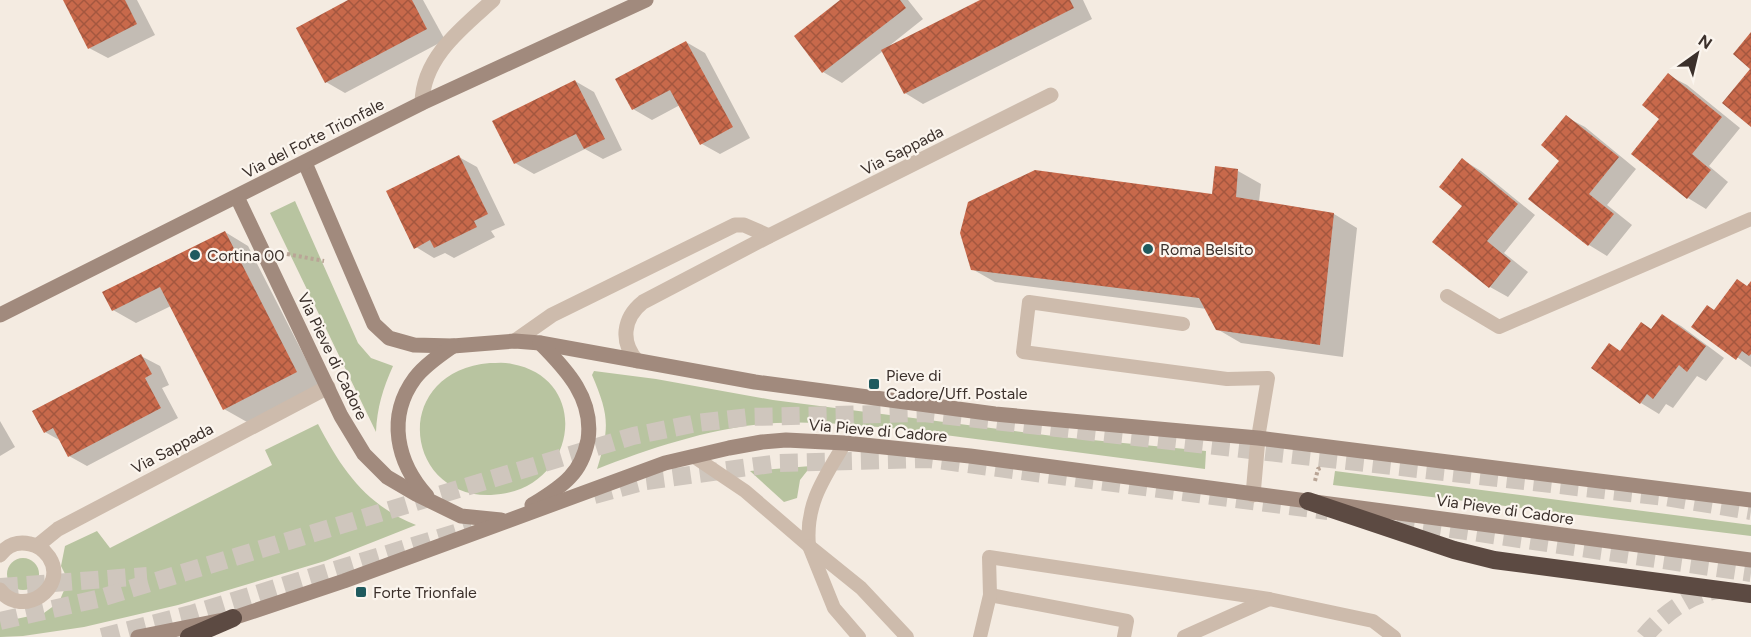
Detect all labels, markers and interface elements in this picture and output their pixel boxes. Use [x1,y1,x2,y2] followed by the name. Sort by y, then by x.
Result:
[1667,24,1727,84] north arrow
[1695,31,1716,53] text: N
[239,94,387,182] street label: Via del Forte Trionfale
[858,122,946,179] street label: Via Sappada
[1160,240,1254,259] place label: Roma Belsito
[1141,242,1155,256] marker: Roma Belsito
[207,246,285,265] place label: Cortina 00
[188,248,202,262] marker: Cortina 00
[294,290,372,423] street label: Via Pieve di Cadore
[886,366,1028,403] place label: Pieve di Cadore/Uff. Postale
[867,377,881,391] marker: Pieve di Cadore/Uff. Postale
[808,415,948,446] street label: Via Pieve di Cadore
[128,419,216,478] street label: Via Sappada
[1435,490,1575,529] street label: Via Pieve di Cadore
[373,583,477,602] place label: Forte Trionfale
[354,585,368,599] marker: Forte Trionfale

